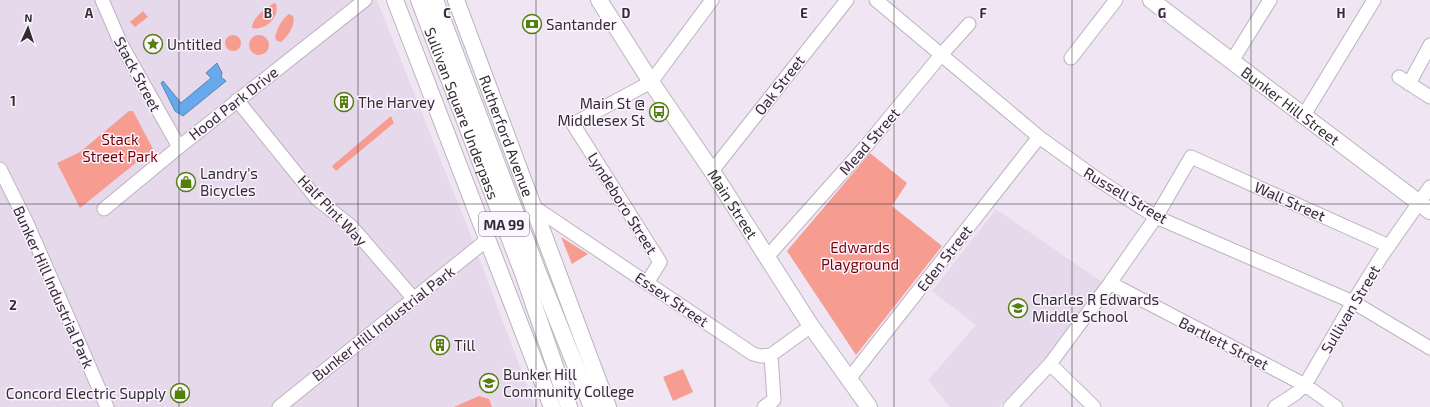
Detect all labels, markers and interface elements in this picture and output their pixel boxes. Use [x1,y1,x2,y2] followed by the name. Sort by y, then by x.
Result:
[85,5,94,21] text: A
[264,5,272,21] text: B
[443,5,451,21] text: C
[622,5,631,21] text: D
[800,5,808,21] text: E
[979,5,987,21] text: F
[1158,5,1166,21] text: G
[1337,5,1346,21] text: H
[8,8,48,48] north arrow
[24,11,33,24] text: N
[521,13,543,35] bank icon: Santander
[546,15,617,33] place label: Santander
[421,25,503,202] street label: Sullivan Square Underpass
[142,33,164,55] place icon: Untitled
[111,34,165,115] street label: Stack Street
[167,35,222,53] place label: Untitled
[750,51,808,118] street label: Oak Street
[185,63,281,143] street label: Hood Park Drive
[1238,63,1344,149] street label: Bunker Hill Street
[476,73,538,199] street label: Rutherford Avenue
[333,91,355,113] building icon: The Harvey
[10,93,16,109] text: 1
[358,93,435,111] place label: The Harvey
[557,94,645,129] place label: Main St @ Middlesex St
[648,101,670,123] bus stop icon: Main St @ Middlesex St
[835,104,903,178] street label: Mead Street
[82,130,158,165] park label: Stack Street Park
[585,149,662,257] street label: Lyndeboro Street
[1081,163,1171,227] street label: Russell Street
[200,164,258,199] place label: Landry's Bicycles
[704,166,762,242] street label: Main Street
[175,171,197,193] shop icon: Landry's Bicycles
[295,171,371,249] street label: Half Pint Way
[1252,177,1329,225] street label: Wall Street
[10,203,98,371] street label: Bunker Hill Industrial Park
[479,212,529,236] road number: MA 99
[913,221,976,295] street label: Eden Street
[821,238,899,273] park label: Edwards Playground
[1317,261,1383,356] street label: Sullivan Street
[308,262,458,384] street label: Bunker Hill Industrial Park
[632,268,712,330] street label: Essex Street
[1032,290,1159,325] place label: Charles R Edwards Middle School
[9,297,17,313] text: 2
[1007,297,1029,319] school or university icon: Charles R Edwards Middle School
[1176,313,1272,373] street label: Bartlett Street
[429,334,451,356] building icon: Till
[454,336,476,354] place label: Till
[503,365,634,400] place label: Bunker Hill Community College
[478,372,500,394] school or university icon: Bunker Hill Community College
[169,382,191,404] shop icon: Concord Electric Supply
[6,384,166,402] place label: Concord Electric Supply

